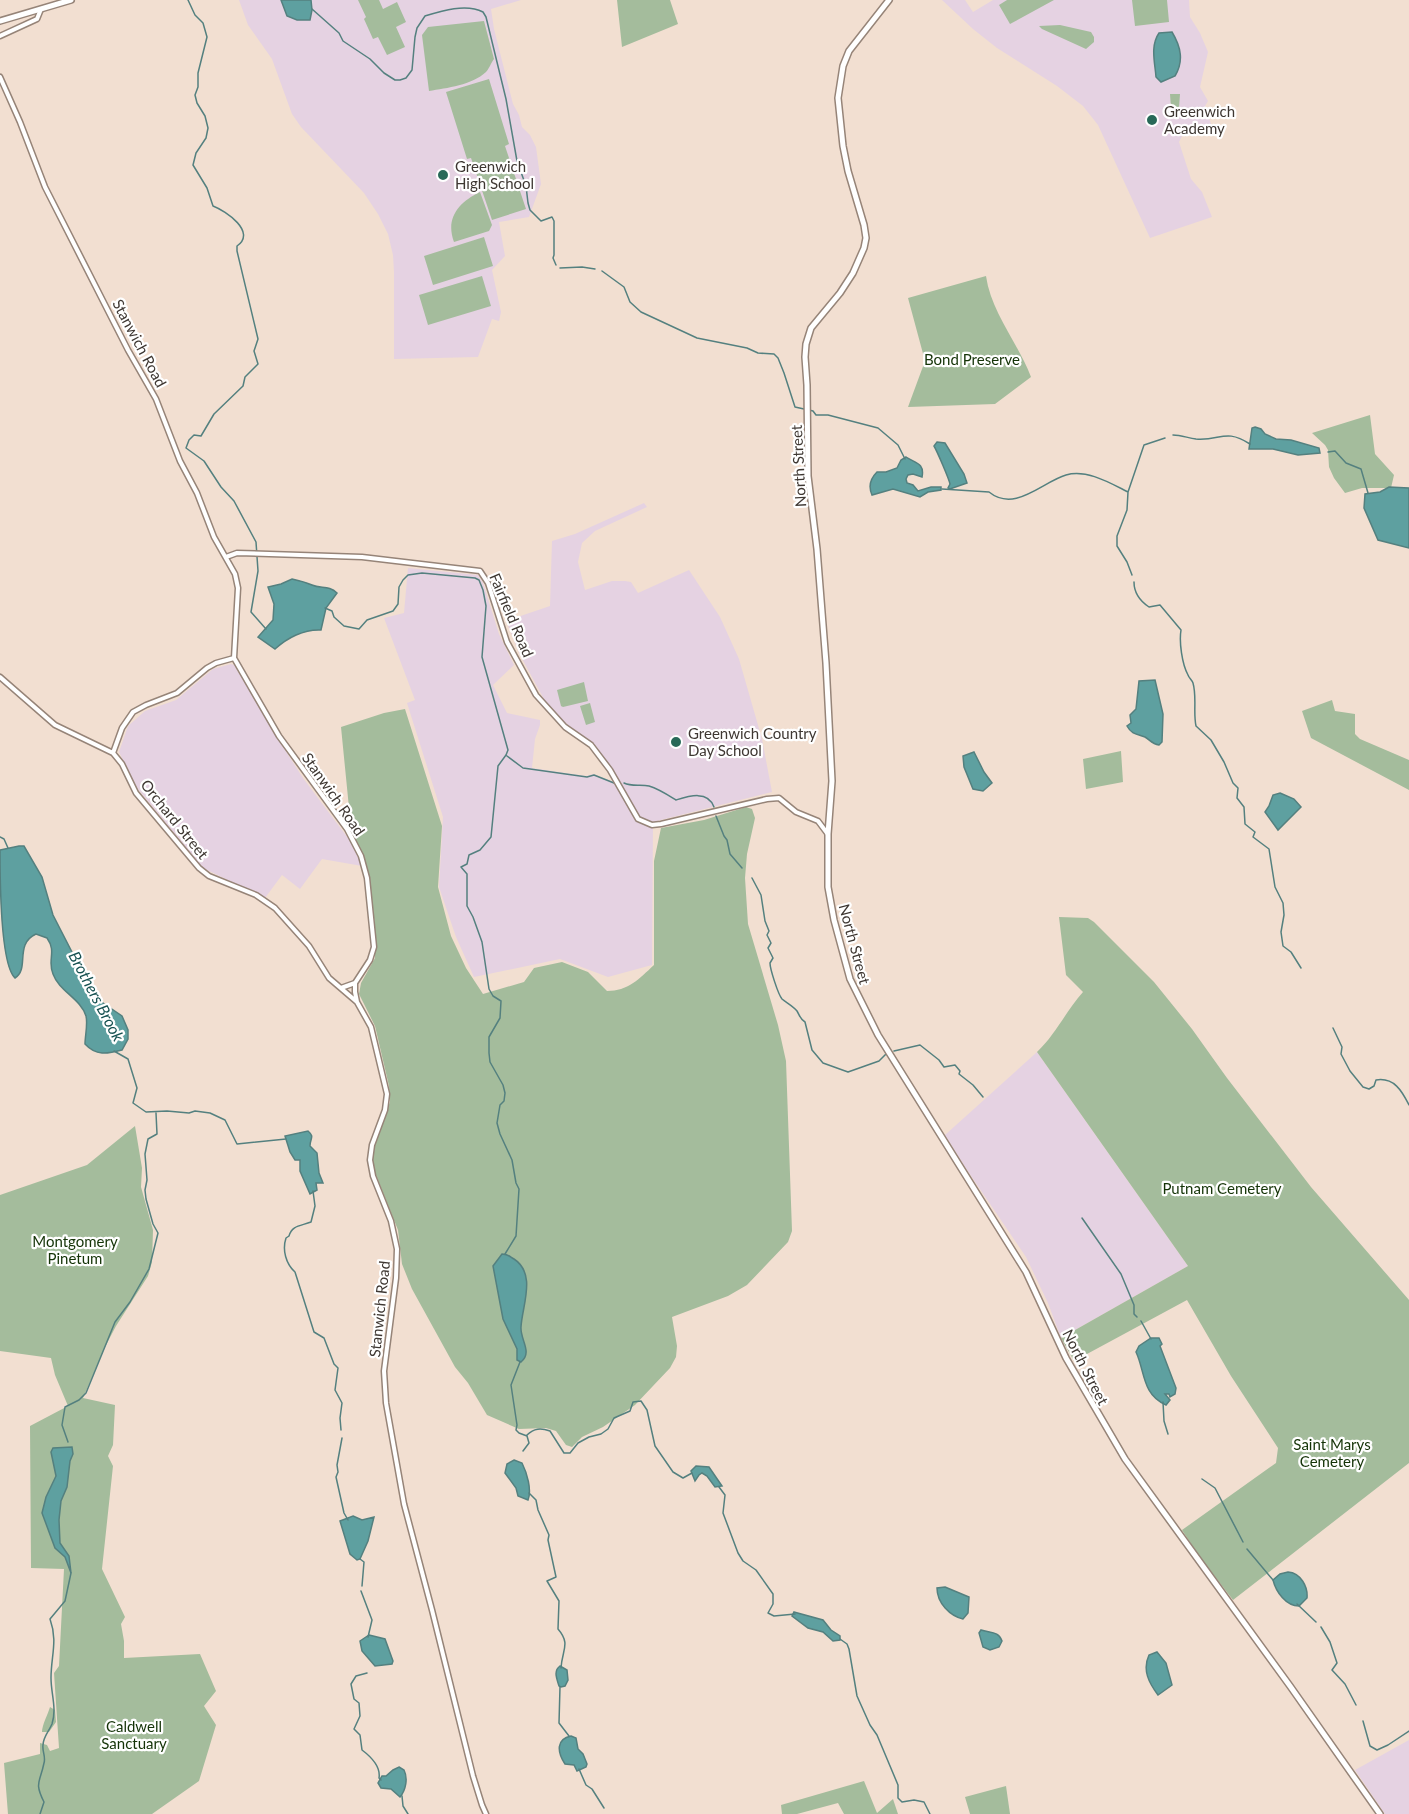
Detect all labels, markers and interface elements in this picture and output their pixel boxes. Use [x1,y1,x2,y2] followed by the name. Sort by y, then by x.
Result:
[1164,102,1235,137] place label: Greenwich Academy
[1145,113,1159,127] marker: Greenwich Academy
[455,157,534,192] place label: Greenwich High School
[436,168,450,182] marker: Greenwich High School
[109,296,171,390] street label: Stanwich Road
[924,350,1020,368] park label: Bond Preserve
[787,424,809,508] street label: North Street
[486,570,538,660] street label: Fairfield Road
[688,724,817,759] place label: Greenwich Country Day School
[669,735,683,749] marker: Greenwich Country Day School
[299,749,369,839] street label: Stanwich Road
[138,776,213,863] street label: Orchard Street
[836,902,874,987] street label: North Street
[65,948,129,1045] water label: Brothers Brook
[1162,1179,1282,1197] park label: Putnam Cemetery
[32,1232,118,1267] park label: Montgomery Pinetum
[365,1260,393,1358] street label: Stanwich Road
[1059,1326,1113,1408] street label: North Street
[1293,1435,1371,1470] park label: Saint Marys Cemetery
[101,1717,167,1752] park label: Caldwell Sanctuary

